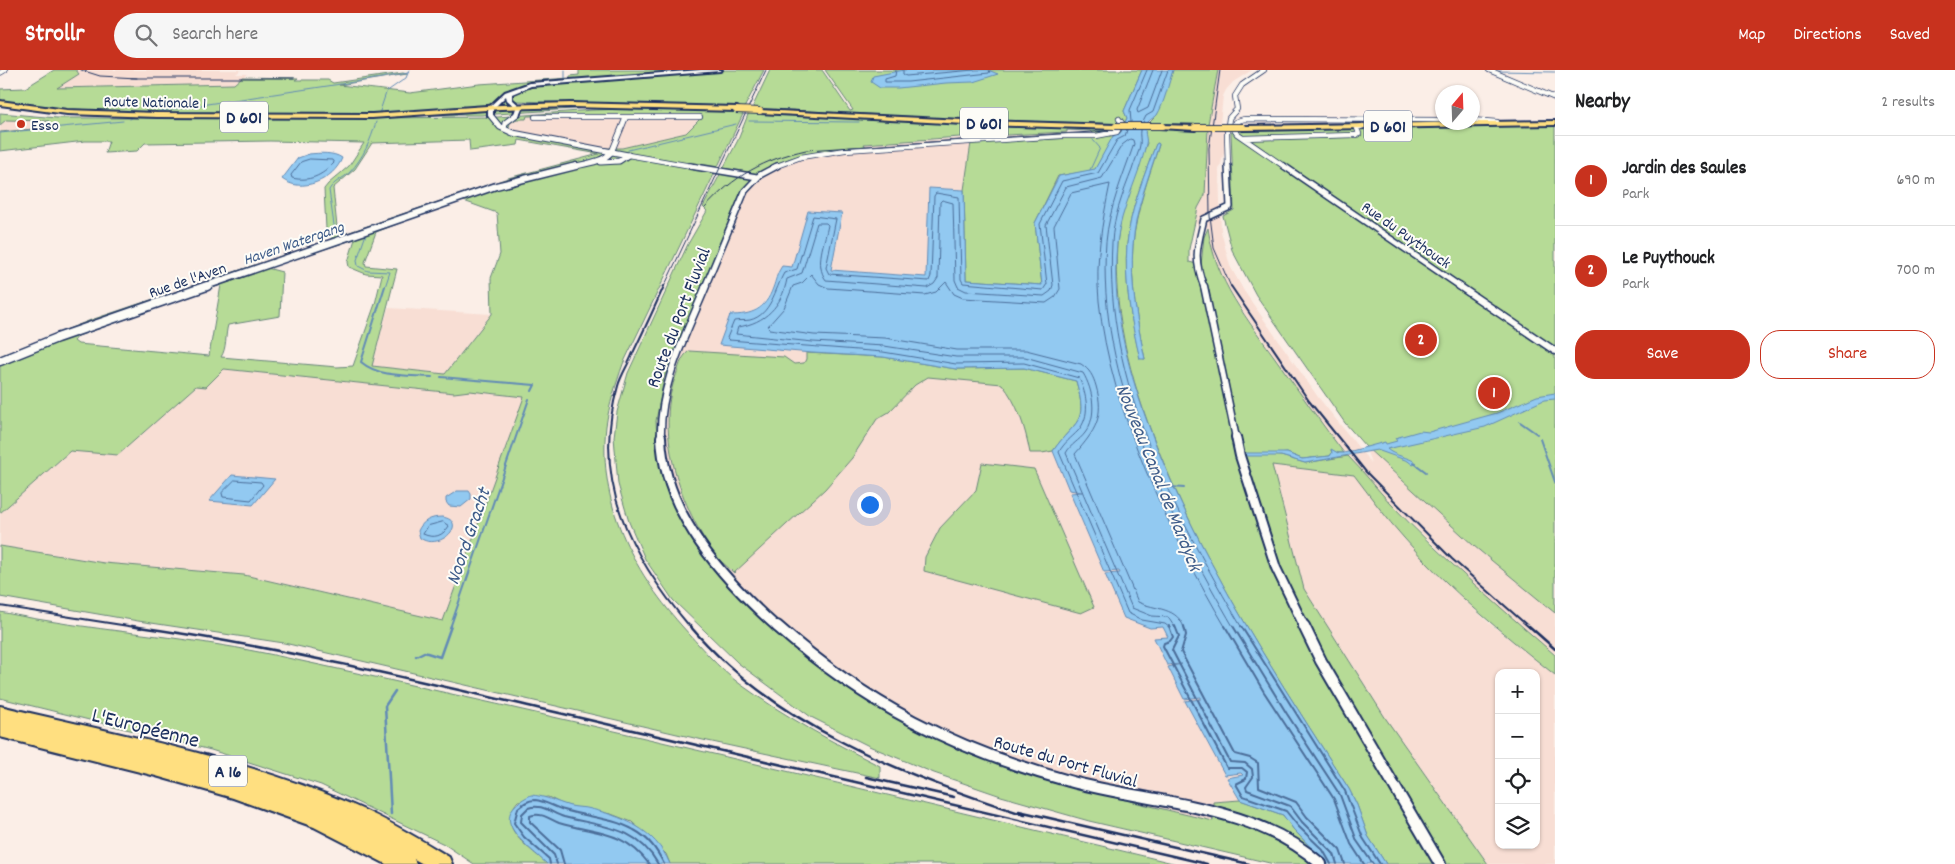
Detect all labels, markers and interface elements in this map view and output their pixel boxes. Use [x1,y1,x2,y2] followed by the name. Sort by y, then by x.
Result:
[114,13,464,58] search box
[25,18,84,52] text: Strollr
[132,21,160,49] icon: search
[172,22,258,49] text: Search here
[1738,23,1765,48] text: Map
[1793,23,1862,48] text: Directions
[1890,23,1930,48] text: Saved
[1435,85,1480,130] north arrow
[1575,88,1630,118] text: Nearby
[103,91,207,116] street label: Route Nationale 1
[1881,91,1935,114] text: 2 results
[220,102,268,132] road number: D 601
[960,108,1008,138] road number: D 601
[1364,110,1412,142] road number: D 601
[31,115,59,138] place label: Esso
[15,118,27,130] marker: Esso
[1622,156,1746,183] text: Jardin des Saules
[1589,169,1593,192] text: 1
[1896,169,1935,192] text: 690 m
[1622,183,1649,206] text: Park
[1356,197,1455,275] street label: Rue du Puythouck
[240,216,348,272] water label: Haven Watergang
[641,244,720,392] street label: Route du Port Fluvial
[1622,246,1715,273] text: Le Puythouck
[146,257,230,305] street label: Rue de l'Aven
[1588,259,1595,282] text: 2
[1897,259,1935,282] text: 700 m
[1622,273,1649,296] text: Park
[1405,321,1437,359] pin: 2
[1575,330,1750,379] button: Save
[1760,330,1935,379] button: Share
[1478,374,1510,412] pin: 1
[1107,380,1208,577] water label: Nouveau Canal de Mardyck
[440,483,500,589] water label: Noord Gracht
[857,492,883,518] your location
[1495,669,1540,849] map controls
[1495,669,1540,714] button: +
[88,701,202,758] street label: L'Européenne
[1495,714,1540,759] button: −
[990,730,1141,797] street label: Route du Port Fluvial
[209,756,247,786] road number: A 16
[1495,759,1540,804] button: locate
[1495,804,1540,849] button: layers

